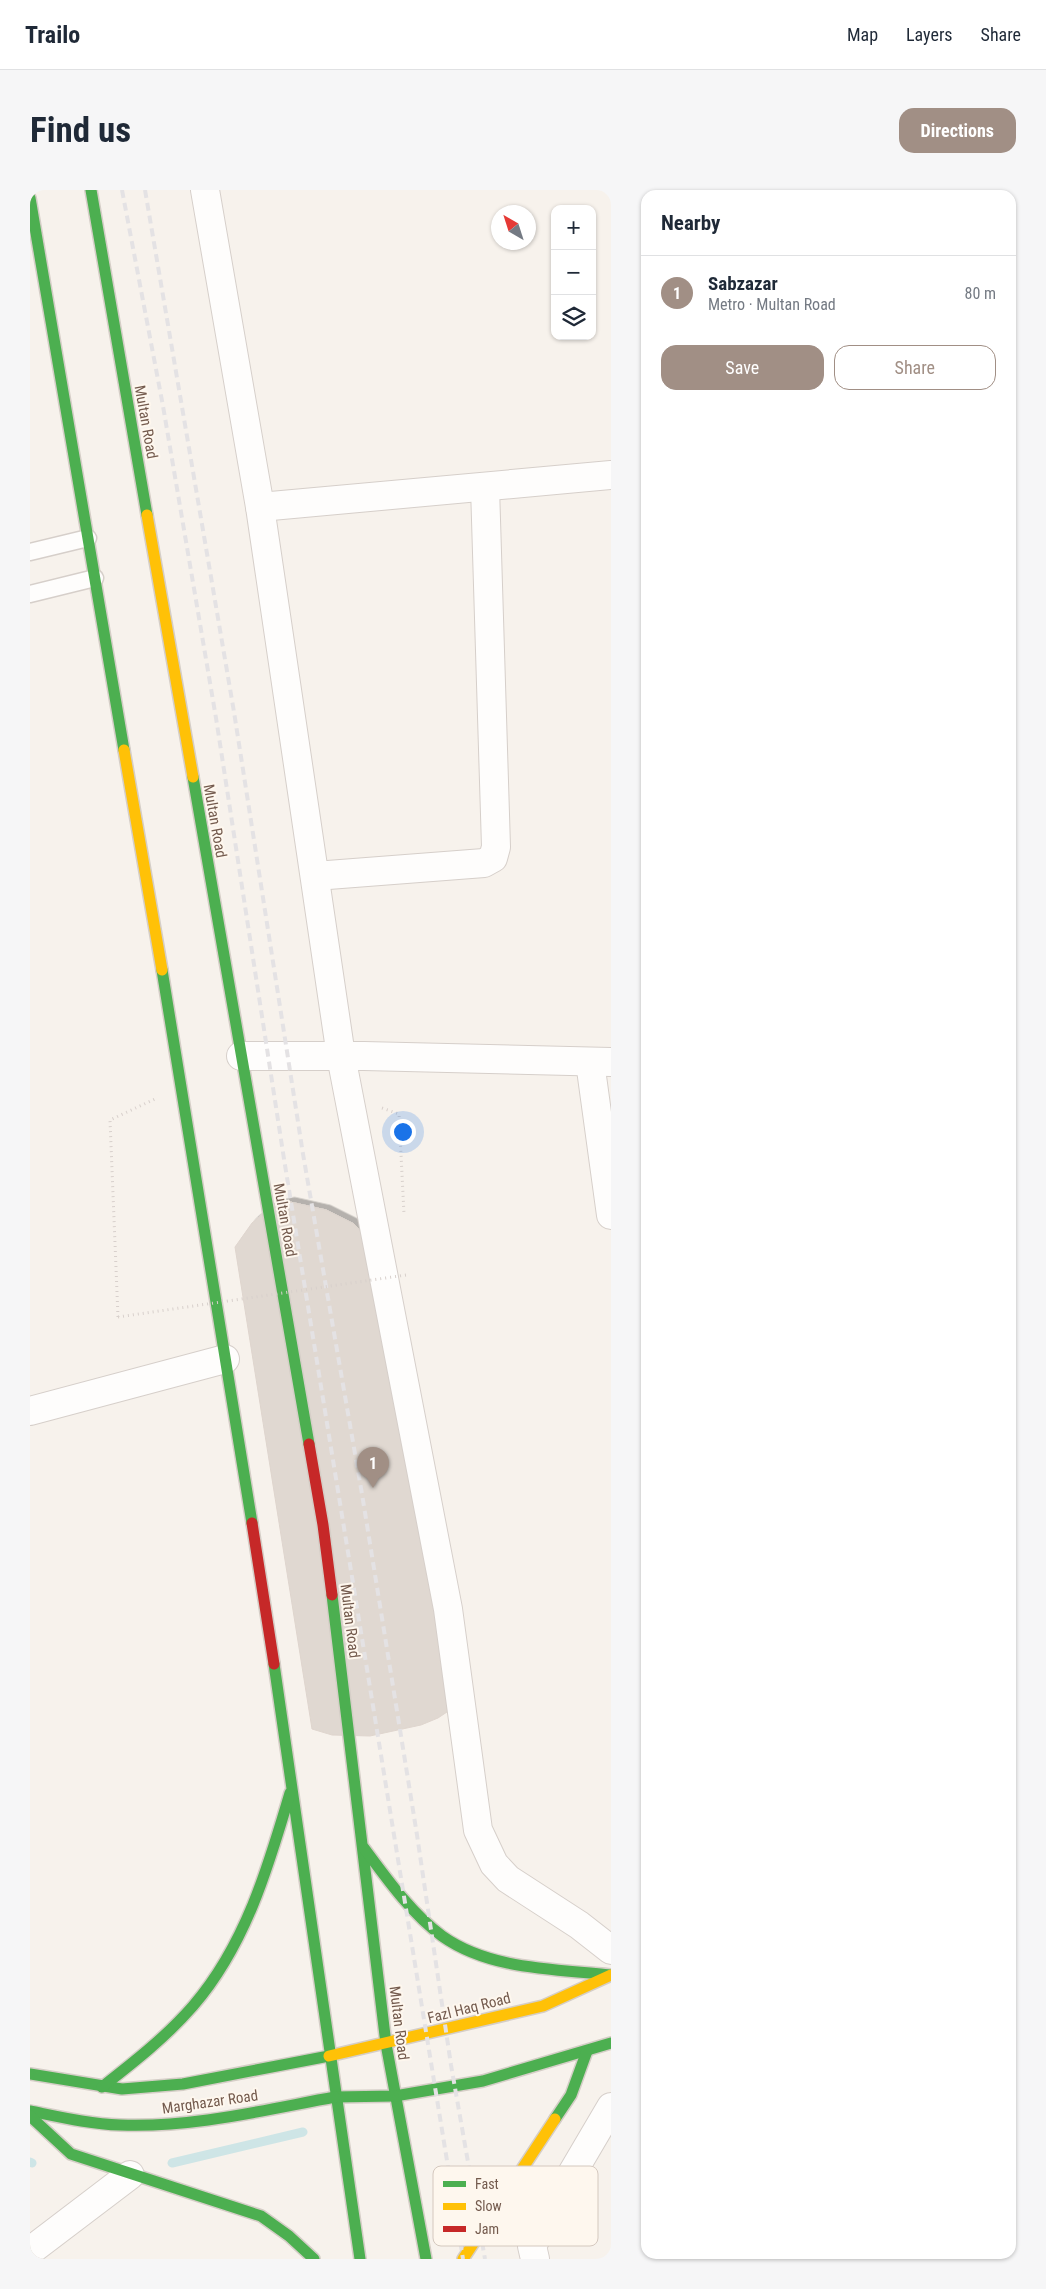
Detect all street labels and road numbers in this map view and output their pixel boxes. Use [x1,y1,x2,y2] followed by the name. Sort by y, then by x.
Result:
[131,384,161,460] street label: Multan Road
[200,783,230,859] street label: Multan Road
[270,1182,300,1258] street label: Multan Road
[337,1583,363,1659] street label: Multan Road
[386,1985,412,2061] street label: Multan Road
[425,1989,513,2027] street label: Fazl Haq Road
[161,2086,259,2118] street label: Marghazar Road

